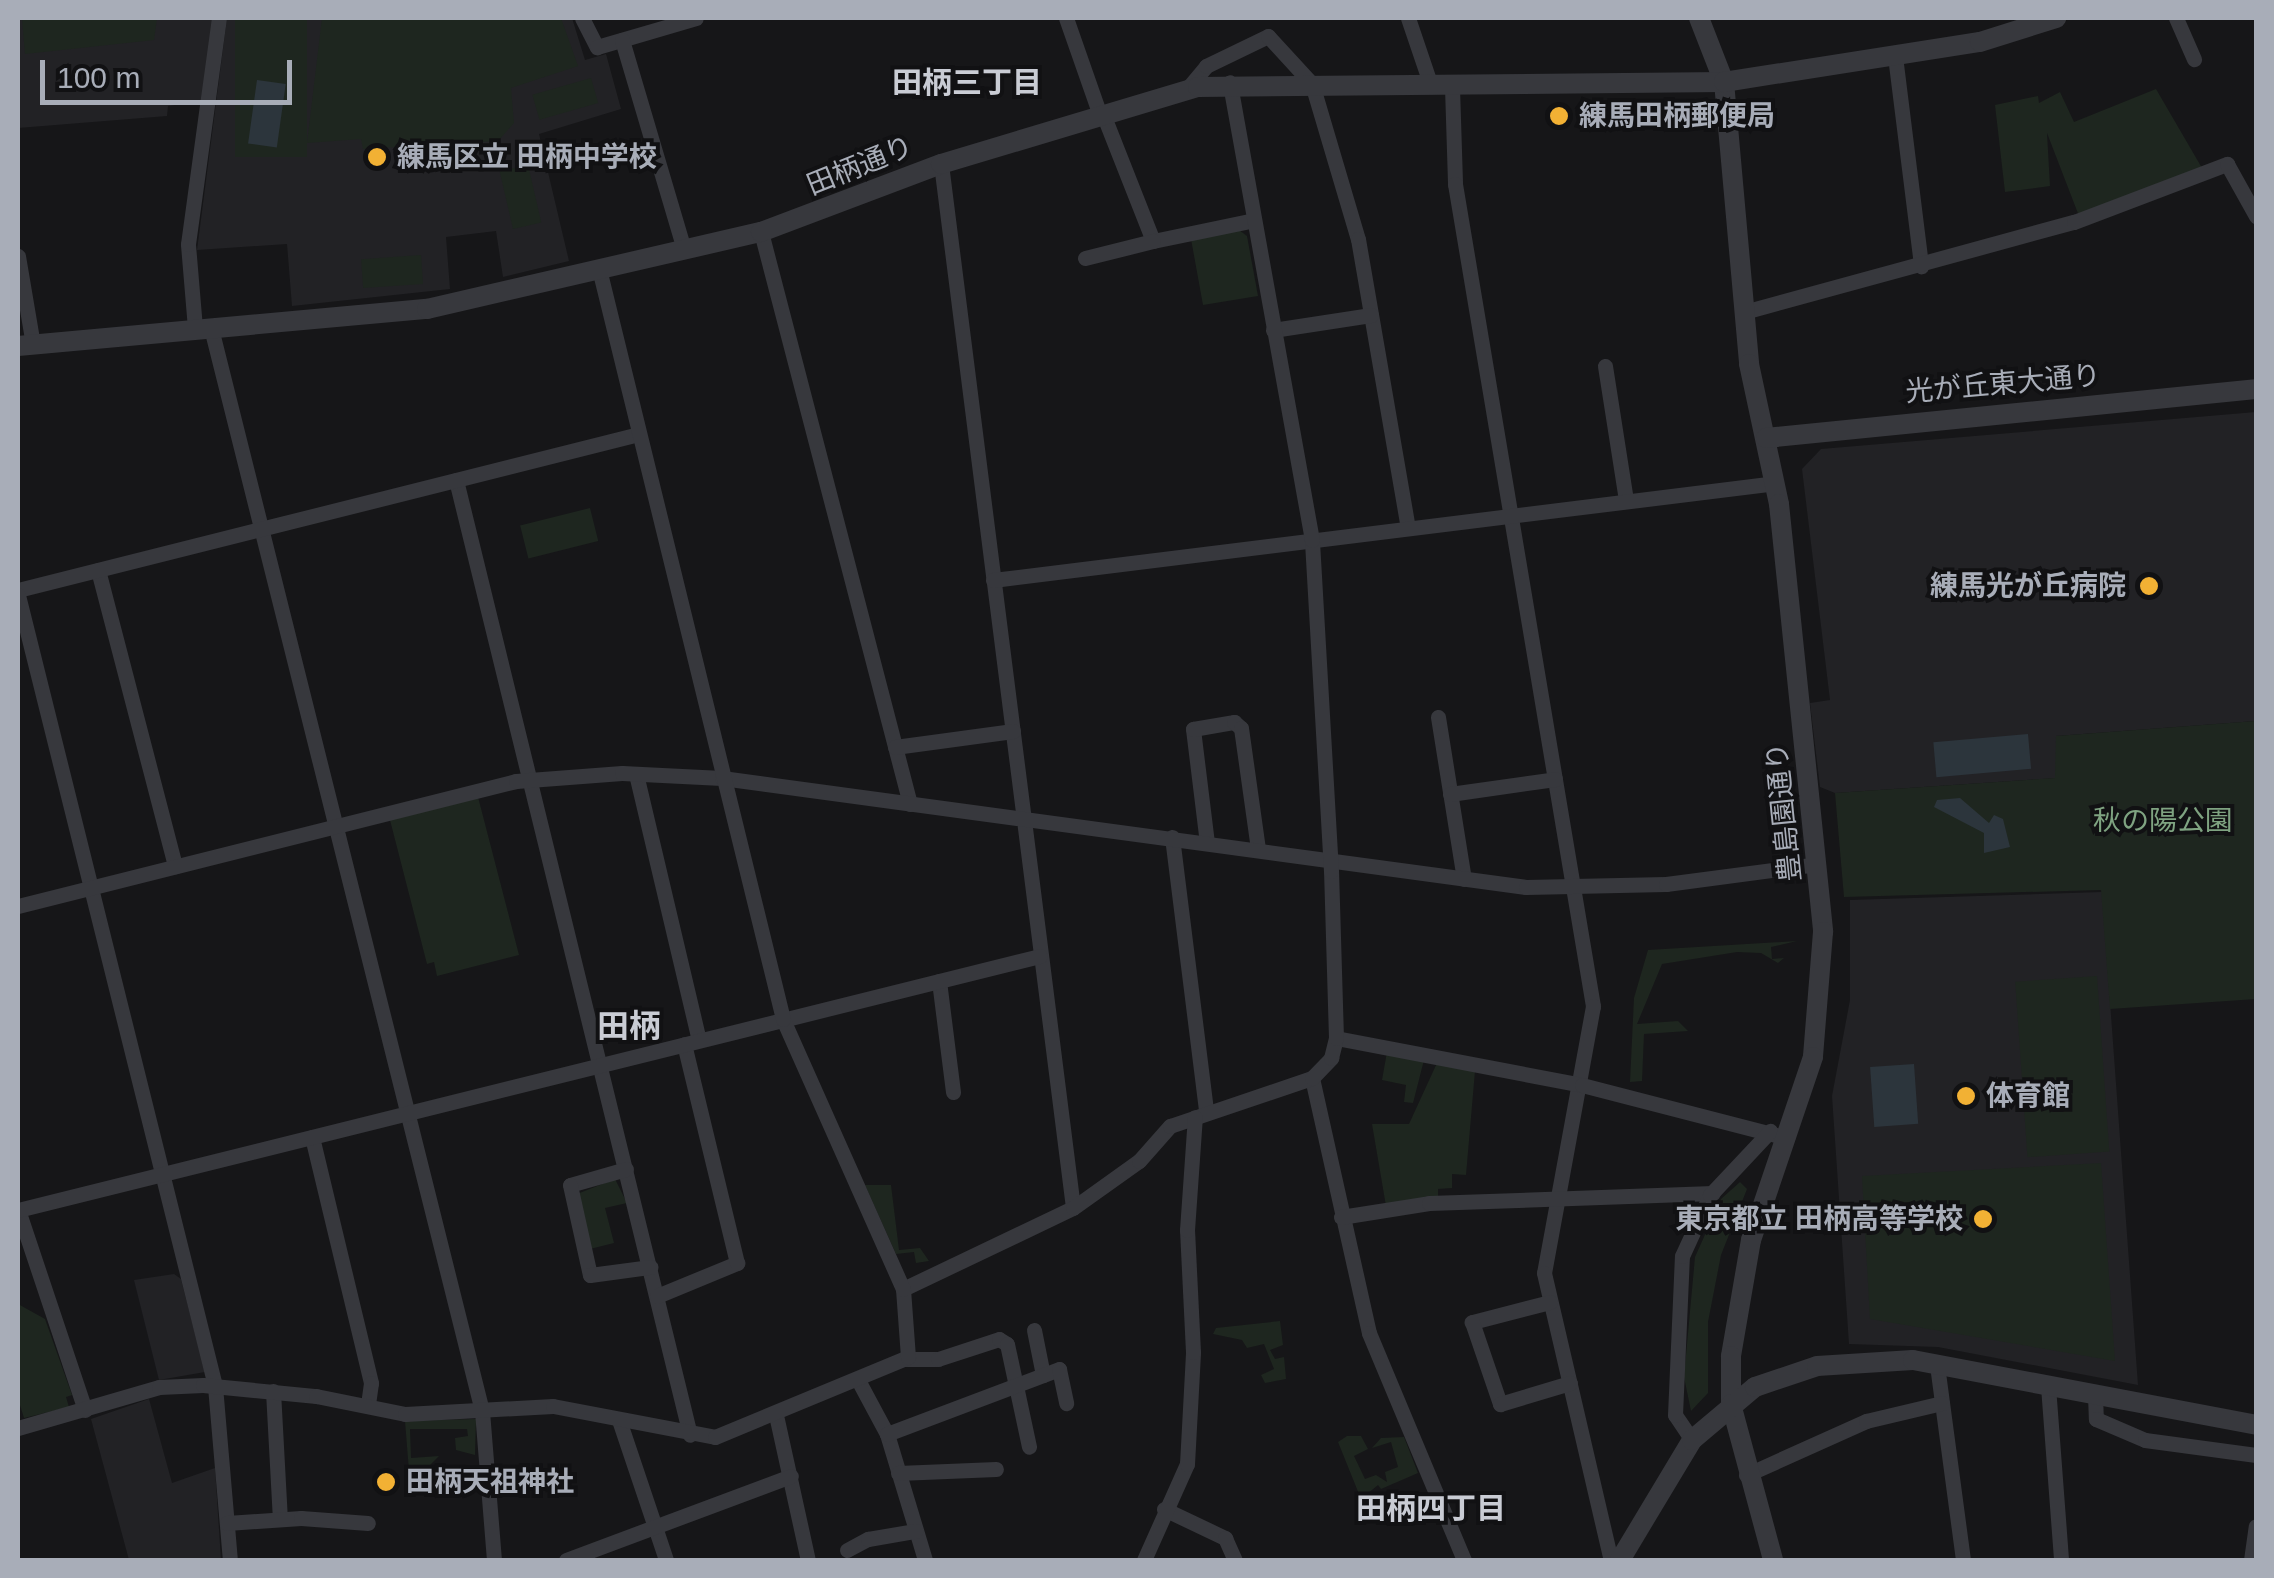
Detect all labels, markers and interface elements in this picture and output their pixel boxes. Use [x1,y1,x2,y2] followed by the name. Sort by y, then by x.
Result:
[45,40,298,102] scale bar
[57,61,140,94] text: 100 m
[892,65,1042,101] district label: 田柄三丁目
[1579,99,1775,133] place label: 練馬田柄郵便局
[1548,105,1570,127] marker: 練馬田柄郵便局
[802,129,918,203] street label: 田柄通り
[397,140,657,174] place label: 練馬区立 田柄中学校
[366,146,388,168] marker: 練馬区立 田柄中学校
[1904,359,2102,409] street label: 光が丘東大通り
[1930,569,2126,603] place label: 練馬光が丘病院
[2136,573,2162,599] marker: 練馬光が丘病院
[1760,741,1808,883] street label: 豊島園通り
[2093,804,2233,838] park label: 秋の陽公園
[597,1007,661,1045] district label: 田柄
[1986,1079,2070,1113] place label: 体育館
[1955,1085,1977,1107] marker: 体育館
[1675,1202,1963,1236] place label: 東京都立 田柄高等学校
[1972,1208,1994,1230] marker: 東京都立 田柄高等学校
[406,1465,574,1499] place label: 田柄天祖神社
[375,1471,397,1493] marker: 田柄天祖神社
[1356,1491,1506,1527] district label: 田柄四丁目

